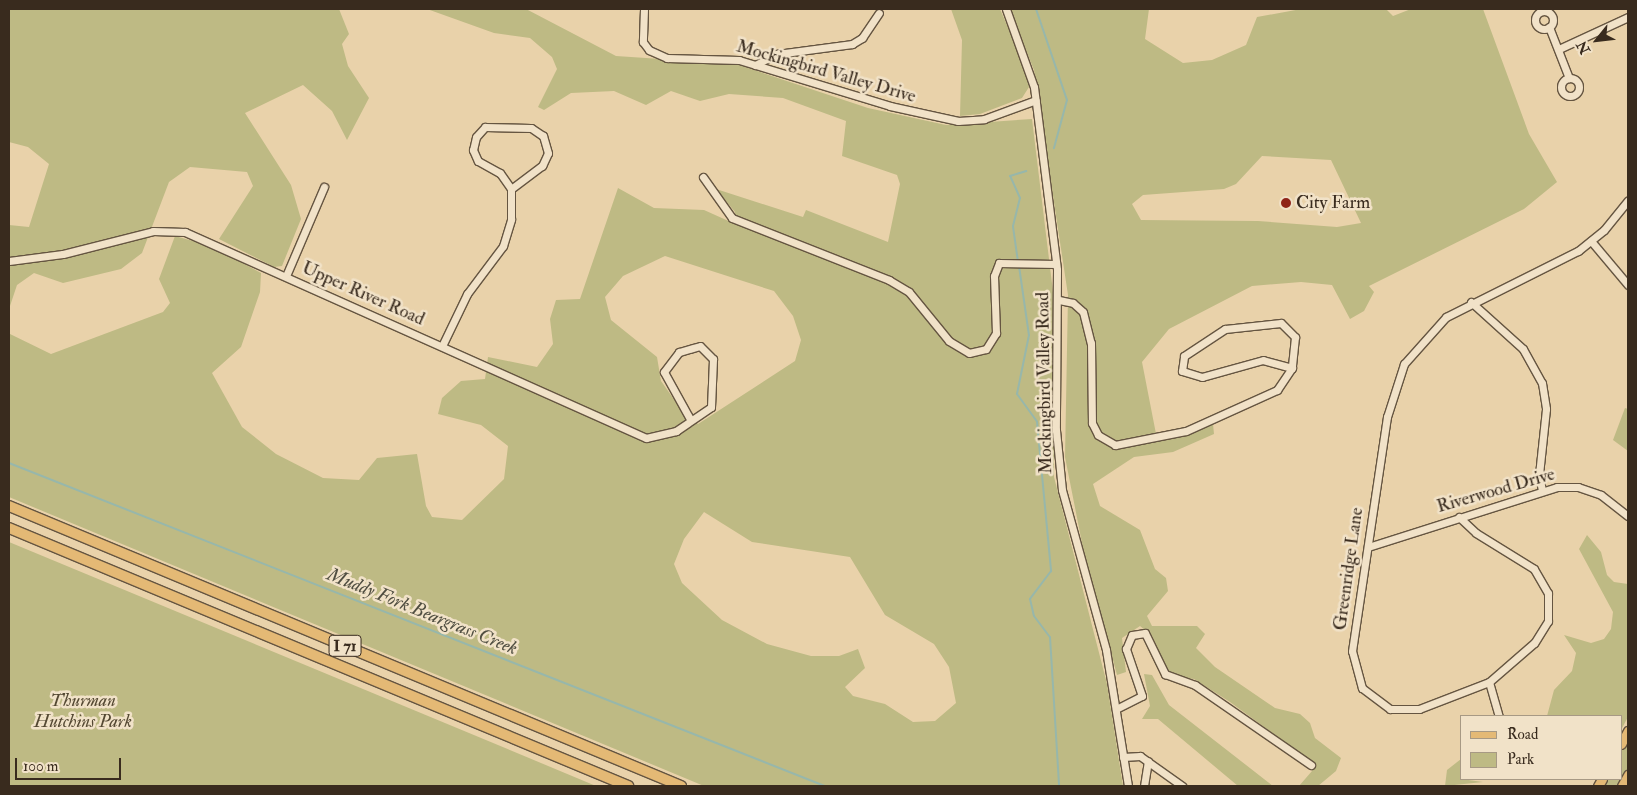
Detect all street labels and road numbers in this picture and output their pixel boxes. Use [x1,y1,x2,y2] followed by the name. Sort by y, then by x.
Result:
[734,36,918,108] street label: Mockingbird Valley Drive
[298,257,428,331] street label: Upper River Road
[1033,292,1057,474] street label: Mockingbird Valley Road
[1435,464,1557,518] street label: Riverwood Drive
[1330,506,1368,632] street label: Greenridge Lane
[328,632,362,659] road number: I 71

